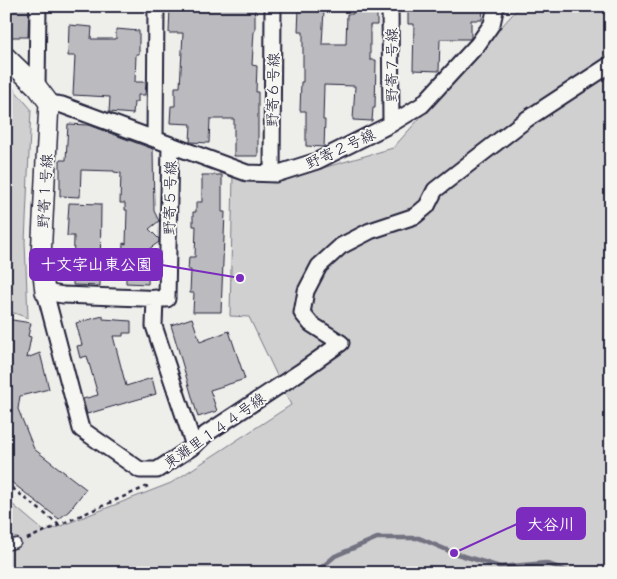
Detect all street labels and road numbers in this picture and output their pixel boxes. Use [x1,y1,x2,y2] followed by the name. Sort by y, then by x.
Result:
[381,27,401,103] street label: 野寄７号線
[261,52,283,128] street label: 野寄６号線
[302,123,378,173] street label: 野寄２号線
[32,153,56,229] street label: 野寄１号線
[158,160,180,236] street label: 野寄５号線
[159,387,269,473] street label: 東灘里１４４号線

